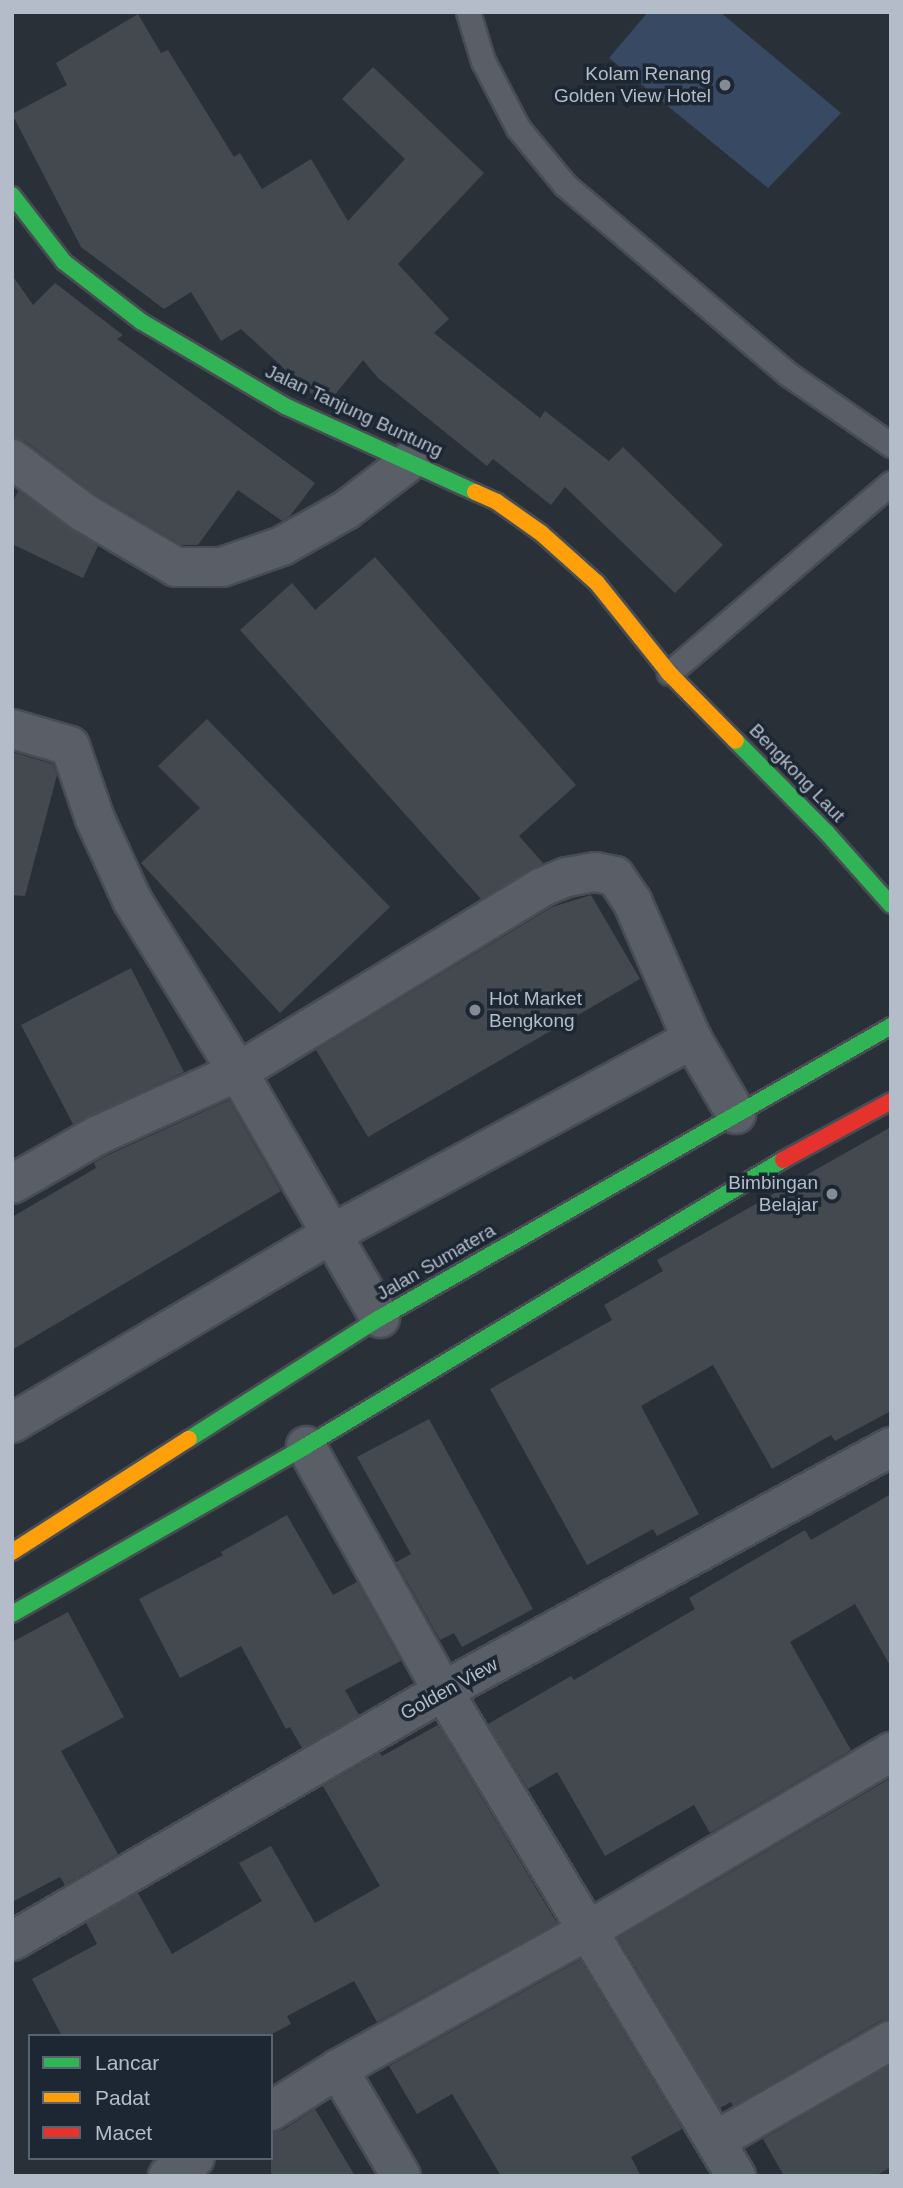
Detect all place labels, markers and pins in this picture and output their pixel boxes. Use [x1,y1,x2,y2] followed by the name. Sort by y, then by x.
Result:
[554,63,711,107] place label: Kolam Renang Golden View Hotel
[717,77,733,93] marker: Kolam Renang Golden View Hotel
[489,988,582,1032] place label: Hot Market Bengkong
[467,1002,483,1018] marker: Hot Market Bengkong
[728,1172,818,1216] place label: Bimbingan Belajar
[824,1186,840,1202] marker: Bimbingan Belajar

